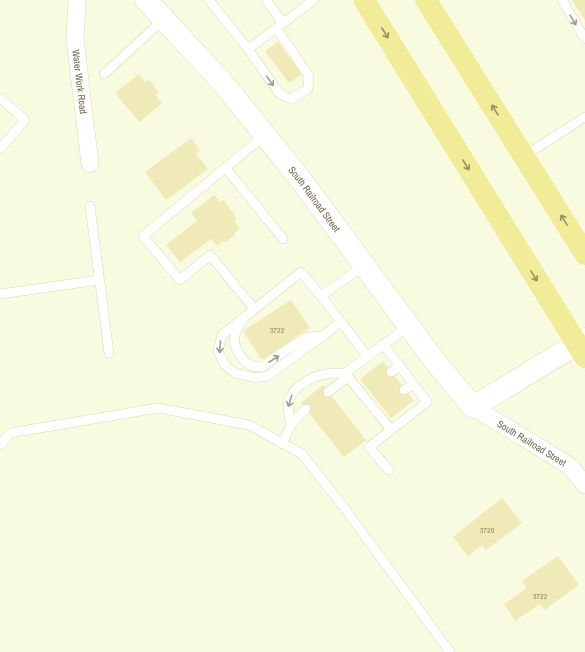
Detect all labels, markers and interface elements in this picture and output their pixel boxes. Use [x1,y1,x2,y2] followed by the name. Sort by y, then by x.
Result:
[570,14,578,26] one-way arrow
[381,27,389,39] one-way arrow
[70,49,90,115] street label: Water Work Road
[266,75,274,86] one-way arrow
[491,104,499,116] one-way arrow
[462,159,470,170] one-way arrow
[286,163,344,235] street label: South Railroad Street
[560,214,568,226] one-way arrow
[531,270,539,282] one-way arrow
[270,325,285,335] house number: 3722
[217,340,224,353] one-way arrow
[268,355,279,363] one-way arrow
[286,395,293,408] one-way arrow
[495,417,570,469] street label: South Railroad Street
[480,525,495,535] house number: 3720
[533,591,548,601] house number: 3722

